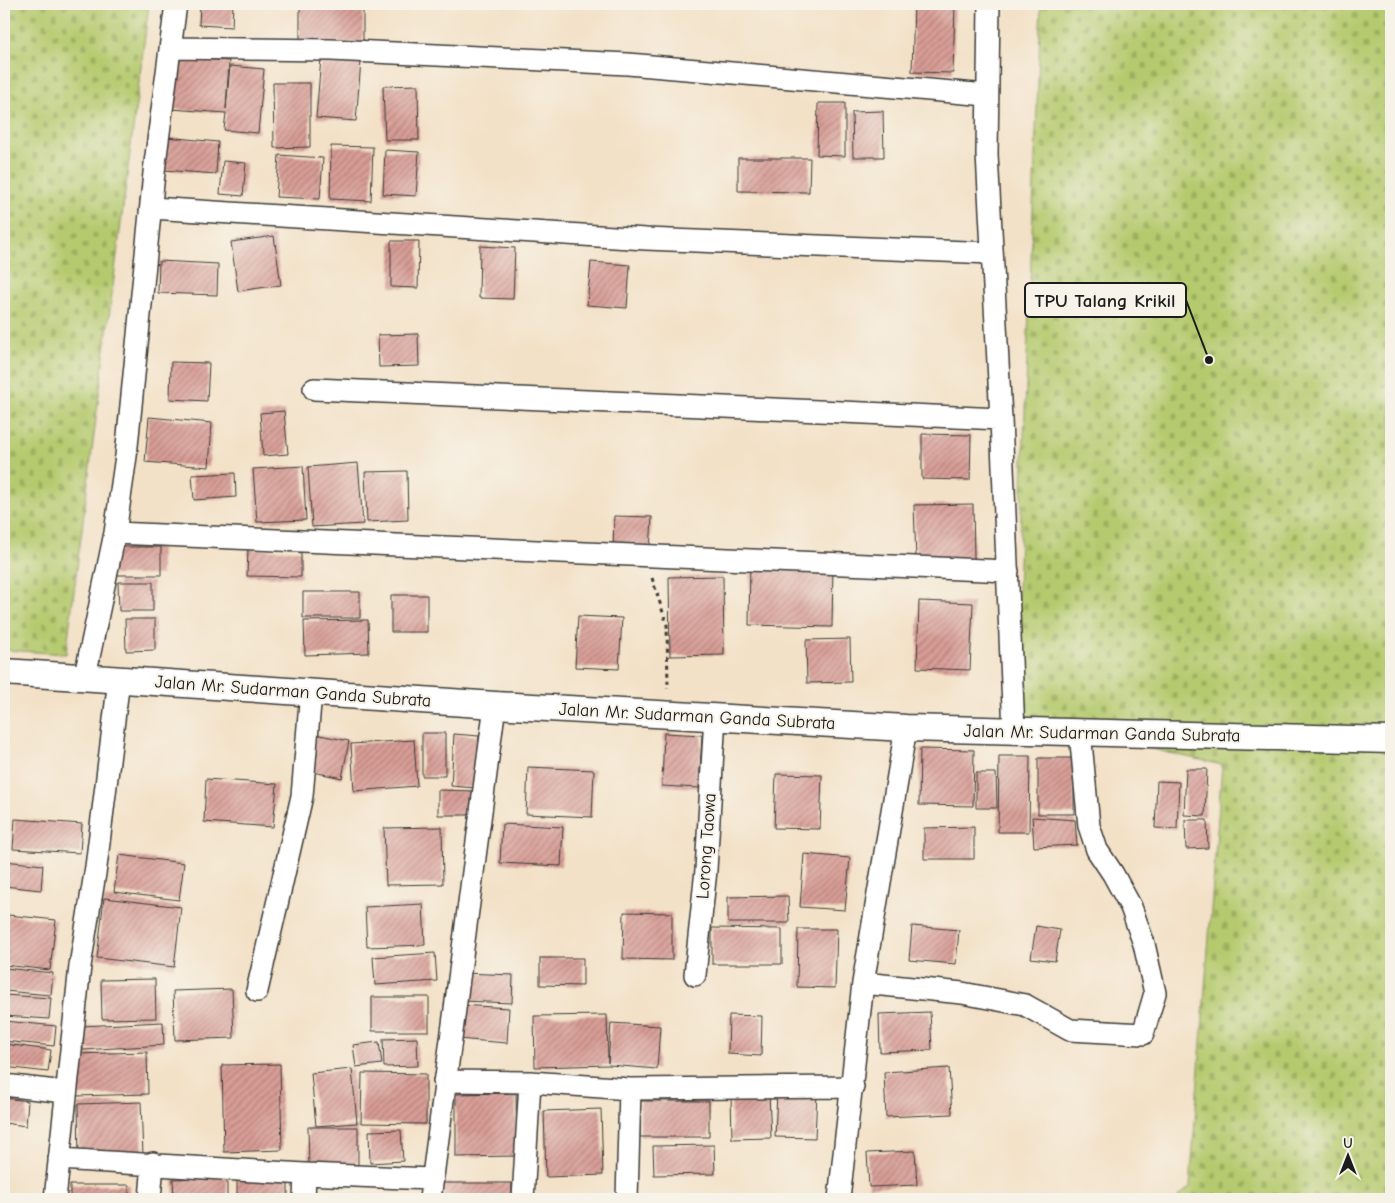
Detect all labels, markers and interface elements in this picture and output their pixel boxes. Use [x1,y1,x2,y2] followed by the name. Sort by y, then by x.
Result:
[1025,283,1186,317] callout: TPU Talang Krikil
[1035,290,1175,312] text: TPU Talang Krikil
[154,671,432,712] street label: Jalan Mr. Sudarman Ganda Subrata
[558,699,836,734] street label: Jalan Mr. Sudarman Ganda Subrata
[963,721,1241,746] street label: Jalan Mr. Sudarman Ganda Subrata
[692,792,721,900] street label: Lorong Taowa
[1322,1130,1372,1180] north arrow
[1343,1135,1353,1152] text: U

